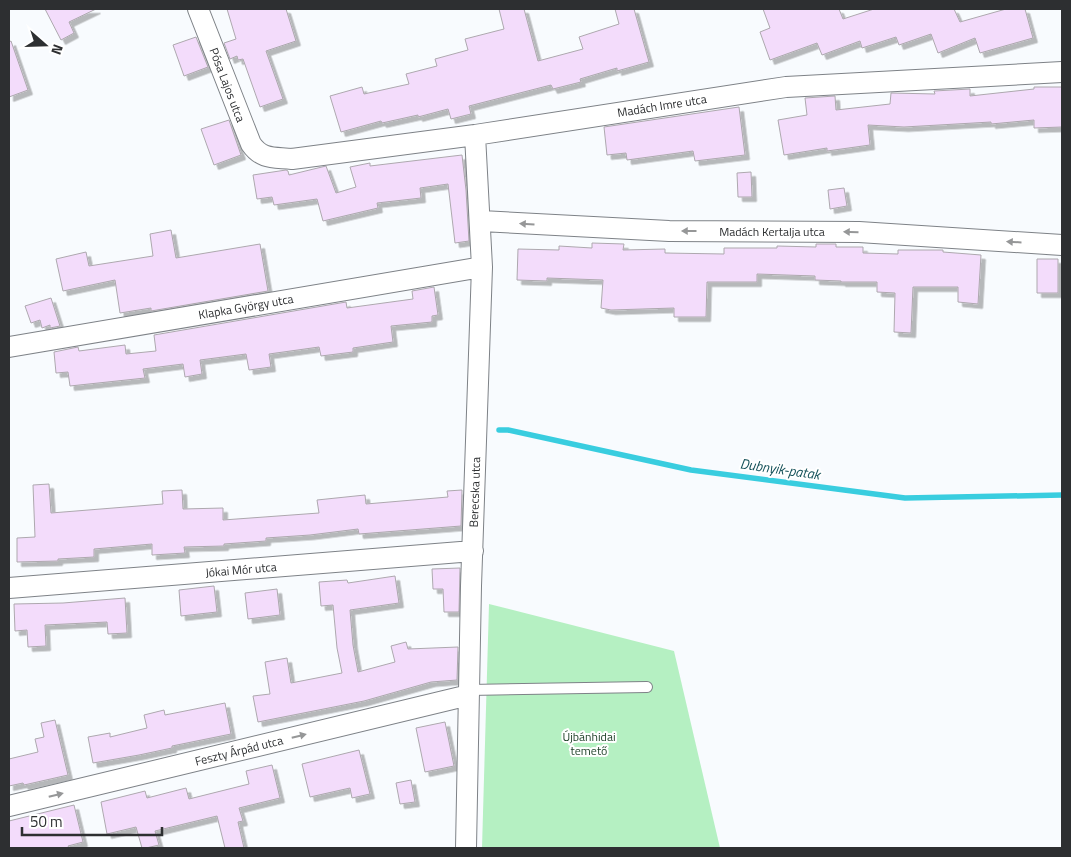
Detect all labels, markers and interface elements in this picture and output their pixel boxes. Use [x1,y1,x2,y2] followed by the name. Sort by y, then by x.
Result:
[20,20,70,70] north arrow
[46,41,69,58] text: N
[205,45,250,125] street label: Pósa Lajos utca
[616,89,708,122] street label: Madách Imre utca
[518,219,534,227] one-way arrow
[719,222,825,241] street label: Madách Kertalja utca
[681,227,697,235] one-way arrow
[843,228,859,236] one-way arrow
[1005,237,1021,245] one-way arrow
[197,289,295,324] street label: Klapka György utca
[739,452,823,485] water label: Dubnyik-patak
[464,456,485,528] street label: Berecska utca
[204,557,278,582] street label: Jókai Mór utca
[562,727,616,760] park label: Újbánhidai temető
[193,730,285,771] street label: Feszty Árpád utca
[292,732,307,740] one-way arrow
[49,791,64,799] one-way arrow
[22,804,162,836] scale bar
[30,810,63,833] text: 50 m

